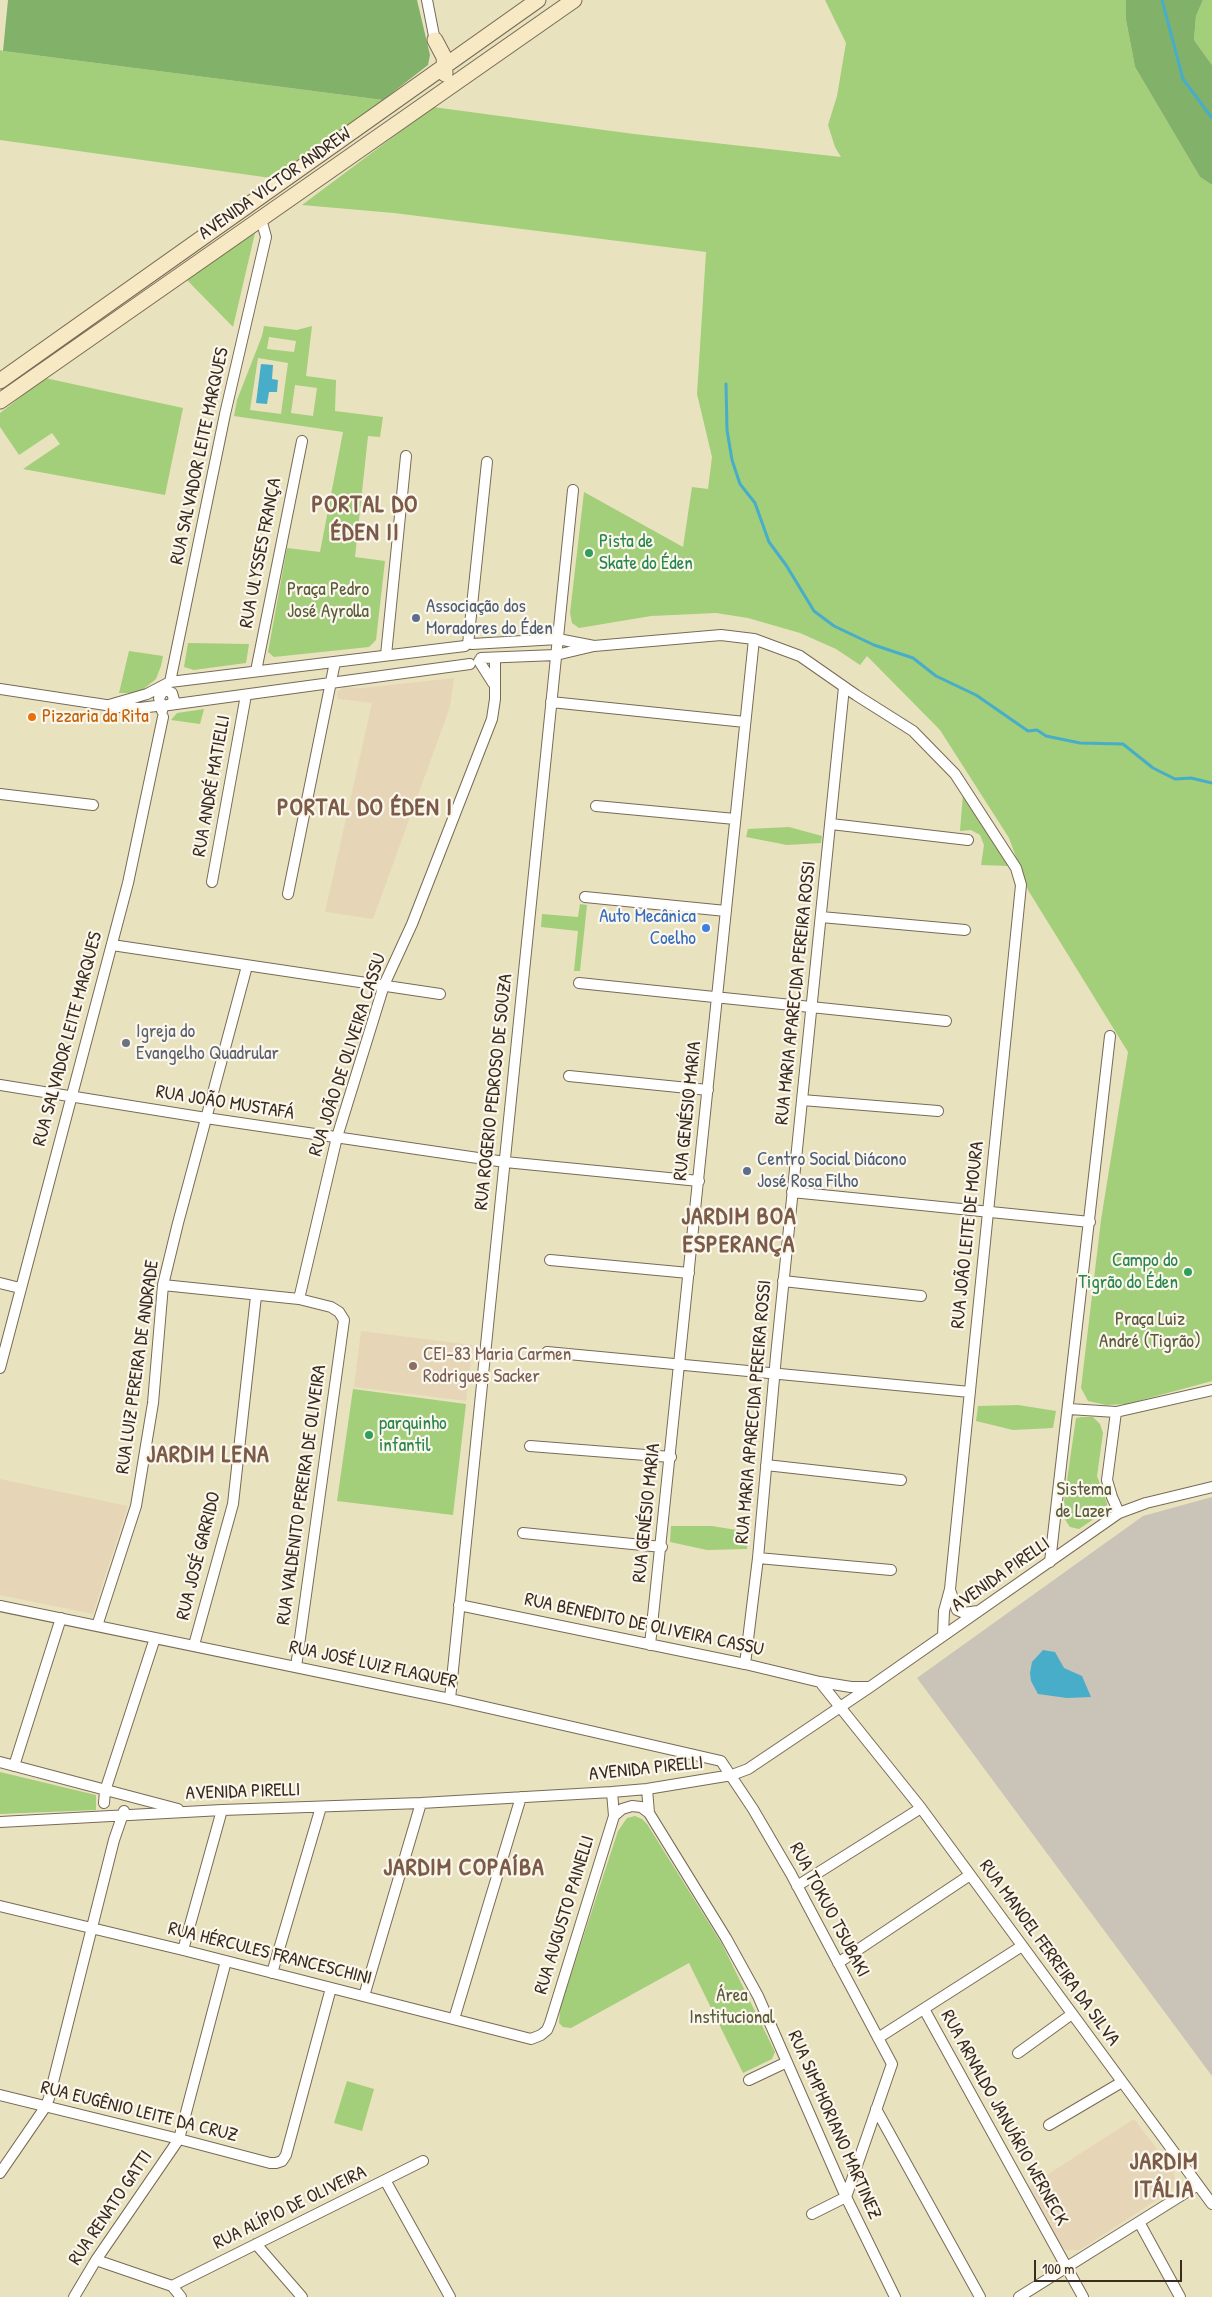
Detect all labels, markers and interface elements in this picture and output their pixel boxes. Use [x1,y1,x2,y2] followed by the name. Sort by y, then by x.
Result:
[194,123,356,245] street label: AVENIDA VICTOR ANDREW
[166,345,234,567] street label: RUA SALVADOR LEITE MARQUES
[235,476,287,630] street label: RUA ULYSSES FRANÇA
[310,492,420,548] district label: PORTAL DO ÉDEN II
[599,531,693,575] place label: Pista de Skate do Éden
[583,547,595,559] marker: Pista de Skate do Éden
[287,579,369,623] park label: Praça Pedro José Ayrolla
[426,596,553,640] place label: Associação dos Moradores do Éden
[410,612,422,624] marker: Associação dos Moradores do Éden
[42,706,149,728] place label: Pizzaria da Rita
[26,711,38,723] marker: Pizzaria da Rita
[188,713,236,859] street label: RUA ANDRÉ MATIELLI
[275,795,455,823] district label: PORTAL DO ÉDEN I
[771,860,821,1126] street label: RUA MARIA APARECIDA PEREIRA ROSSI
[599,906,696,950] place label: Auto Mecânica Coelho
[700,922,712,934] marker: Auto Mecânica Coelho
[28,929,108,1149] street label: RUA SALVADOR LEITE MARQUES
[304,951,392,1159] street label: RUA JOÃO DE OLIVEIRA CASSU
[470,973,518,1211] street label: RUA ROGERIO PEDROSO DE SOUZA
[136,1021,279,1065] place label: Igreja do Evangelho Quadrular
[120,1037,132,1049] marker: Igreja do Evangelho Quadrular
[669,1040,707,1182] street label: RUA GENÉSIO MARIA
[154,1081,296,1125] street label: RUA JOÃO MUSTAFÁ
[947,1140,989,1330] street label: RUA JOÃO LEITE DE MOURA
[757,1149,906,1193] place label: Centro Social Diácono José Rosa Filho
[741,1165,753,1177] marker: Centro Social Diácono José Rosa Filho
[680,1204,798,1260] district label: JARDIM BOA ESPERANÇA
[1078,1250,1178,1294] place label: Campo do Tigrão do Éden
[112,1259,164,1475] street label: RUA LUIZ PEREIRA DE ANDRADE
[1182,1266,1194,1278] marker: Campo do Tigrão do Éden
[731,1279,777,1545] street label: RUA MARIA APARECIDA PEREIRA ROSSI
[1099,1309,1201,1353] park label: Praça Luiz André (Tigrão)
[423,1344,571,1388] place label: CEI-83 Maria Carmen Rodrigues Sacker
[407,1360,419,1372] marker: CEI-83 Maria Carmen Rodrigues Sacker
[272,1364,332,1626] street label: RUA VALDENITO PEREIRA DE OLIVEIRA
[379,1413,447,1457] place label: parquinho infantil
[363,1429,375,1441] marker: parquinho infantil
[145,1442,271,1470] district label: JARDIM LENA
[628,1442,666,1584] street label: RUA GENÉSIO MARIA
[1056,1479,1112,1523] park label: Sistema de Lazer
[172,1489,226,1623] street label: RUA JOSÉ GARRIDO
[947,1533,1055,1617] street label: AVENIDA PIRELLI
[522,1588,766,1662] street label: RUA BENEDITO DE OLIVEIRA CASSU
[287,1636,459,1694] street label: RUA JOSÉ LUIZ FLAQUER
[588,1752,704,1786] street label: AVENIDA PIRELLI
[185,1779,301,1805] street label: AVENIDA PIRELLI
[530,1833,600,1997] street label: RUA AUGUSTO PAINELLI
[784,1839,874,1981] street label: RUA TOKUO TSUBAKI
[381,1855,547,1883] district label: JARDIM COPAÍBA
[974,1855,1124,2051] street label: RUA MANOEL FERREIRA DA SILVA
[166,1918,374,1990] street label: RUA HÉRCULES FRANCESCHINI
[689,1985,775,2029] park label: Área Institucional
[935,2006,1073,2230] street label: RUA ARNALDO JANUÁRIO WERNECK
[782,2027,886,2223] street label: RUA SIMPHORIANO MARTINEZ
[38,2077,240,2147] street label: RUA EUGÊNIO LEITE DA CRUZ
[64,2146,158,2270] street label: RUA RENATO GATTI
[1129,2149,1199,2205] district label: JARDIM ITÁLIA
[210,2161,370,2255] street label: RUA ALÍPIO DE OLIVEIRA
[1037,2250,1184,2282] scale bar
[1042,2258,1075,2279] text: 100 m

